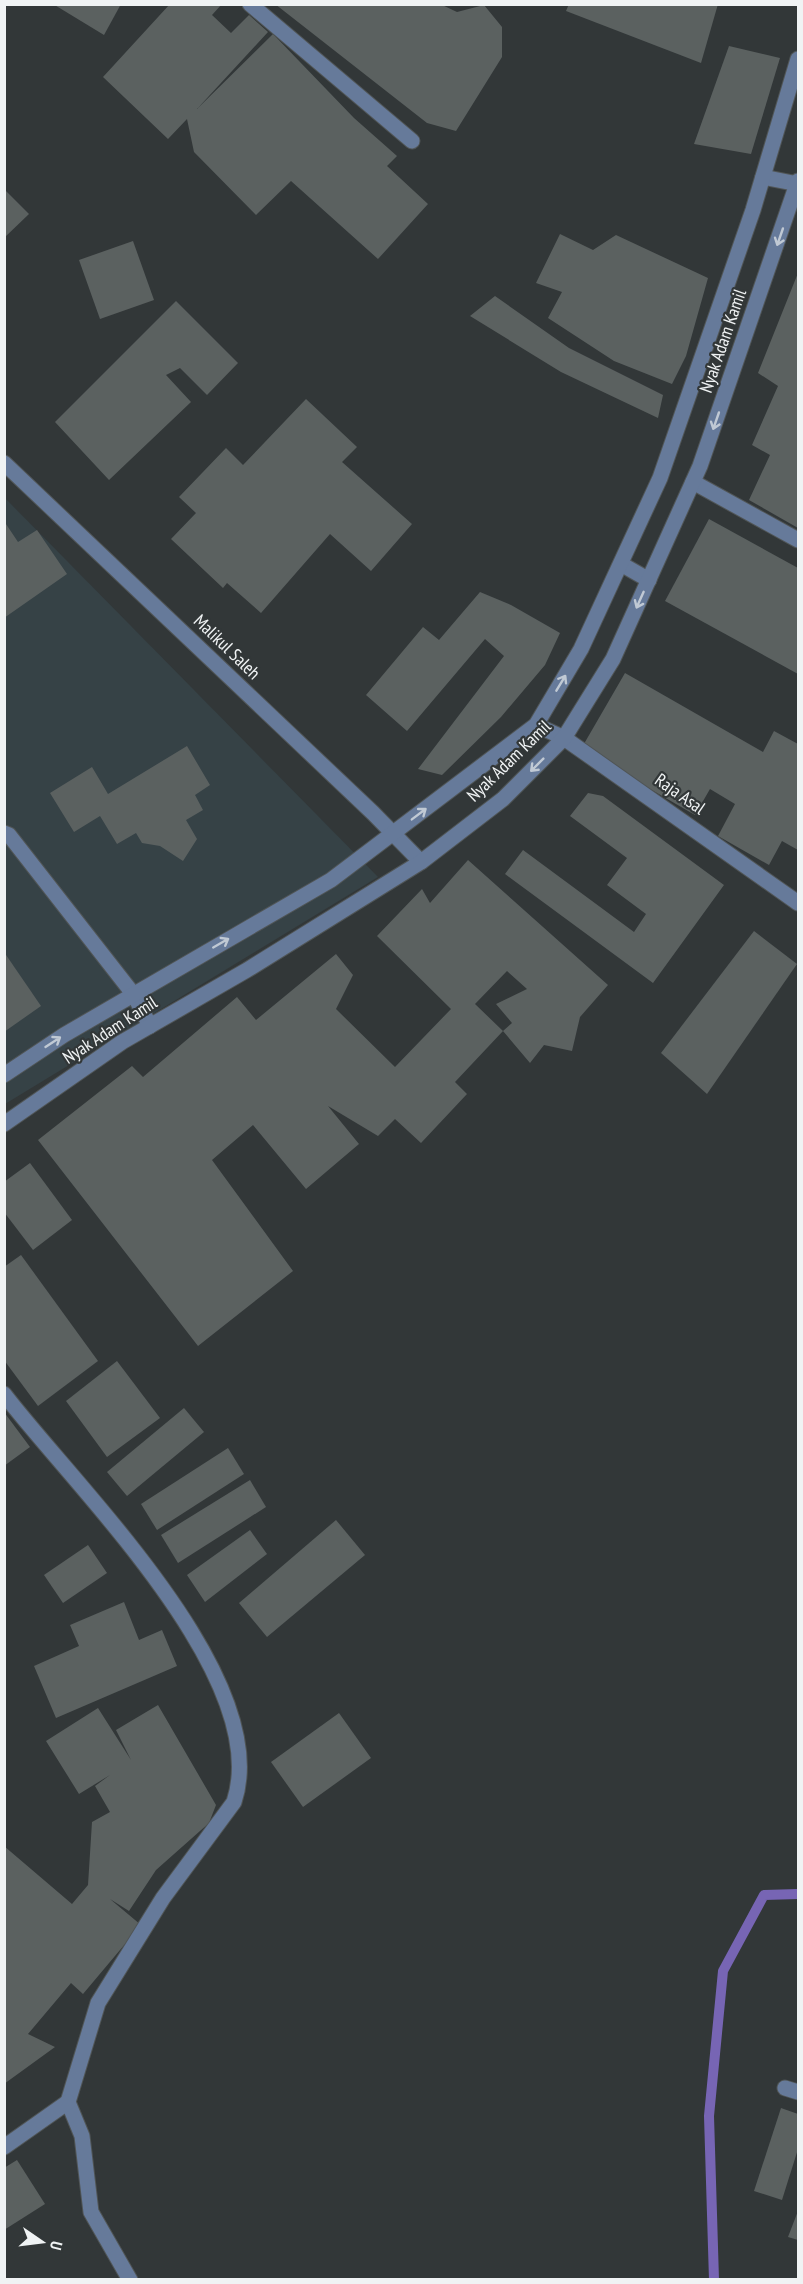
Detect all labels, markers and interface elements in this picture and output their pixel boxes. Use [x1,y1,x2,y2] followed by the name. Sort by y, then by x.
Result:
[773,227,784,246] one-way arrow
[694,285,751,396] street label: Nyak Adam Kamil
[709,411,720,430] one-way arrow
[633,591,645,609] one-way arrow
[189,609,266,684] street label: Malikul Saleh
[555,675,567,692] one-way arrow
[462,714,556,806] street label: Nyak Adam Kamil
[530,757,545,772] one-way arrow
[651,768,711,820] street label: Raja Asal
[411,807,427,820] one-way arrow
[212,937,229,949] one-way arrow
[58,990,162,1069] street label: Nyak Adam Kamil
[45,1036,62,1049] one-way arrow
[12,2212,72,2272] north arrow
[46,2239,67,2252] text: U

